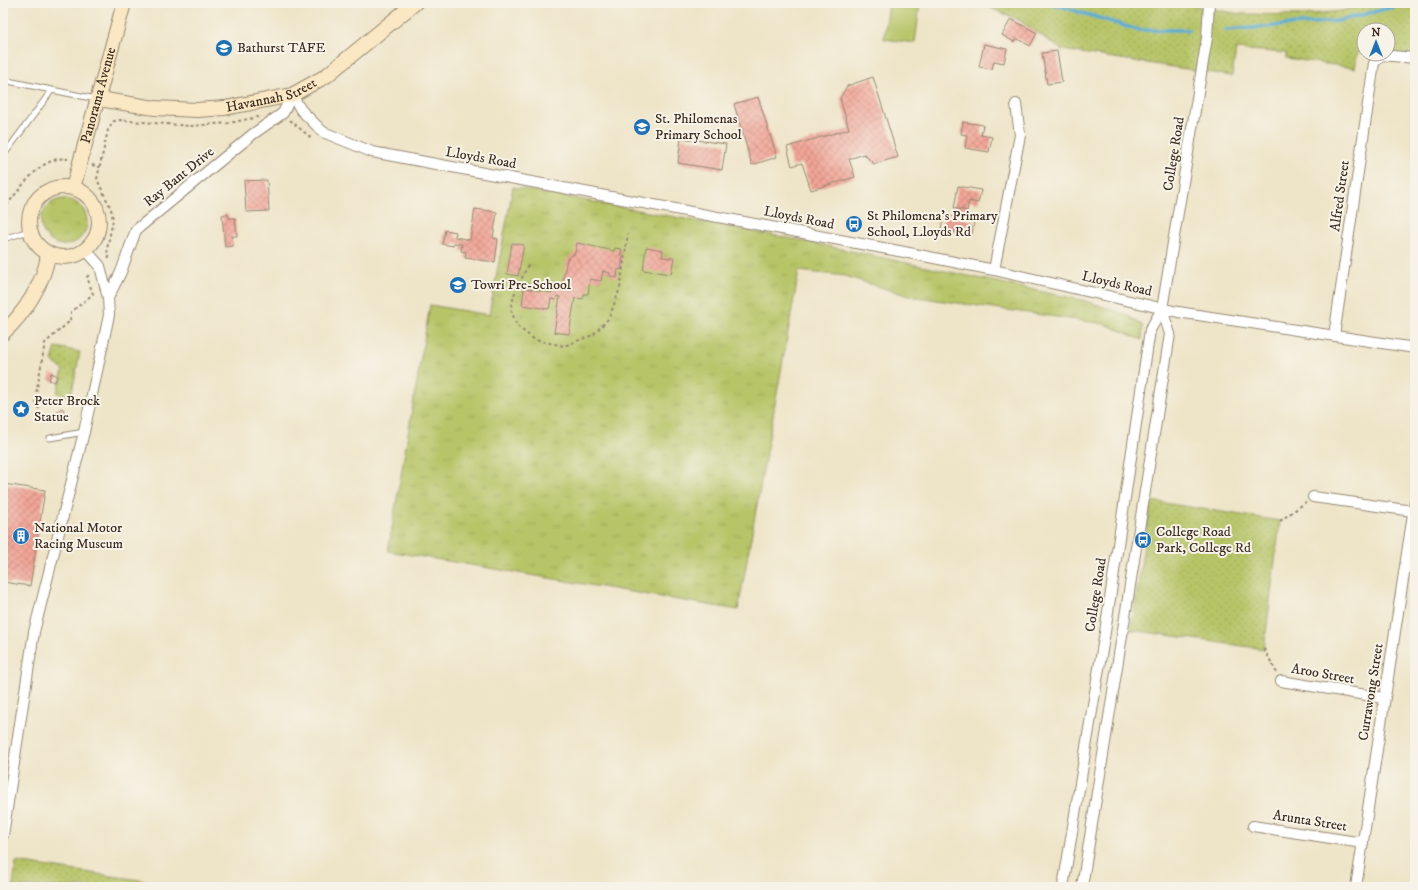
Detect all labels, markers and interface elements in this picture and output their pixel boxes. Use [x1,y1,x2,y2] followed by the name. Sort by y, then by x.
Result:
[1356,22,1396,62] north arrow
[1371,26,1381,40] text: N
[214,38,234,58] school or university icon: Bathurst TAFE
[237,39,325,57] place label: Bathurst TAFE
[77,45,120,146] street label: Panorama Avenue
[224,74,320,117] street label: Havannah Street
[655,110,742,144] place label: St. Philomenas Primary School
[1159,116,1189,192] street label: College Road
[632,117,652,137] school or university icon: St. Philomenas Primary School
[140,143,218,211] street label: Ray Bant Drive
[444,143,518,173] street label: Lloyds Road
[1326,159,1354,233] street label: Alfred Street
[762,202,836,234] street label: Lloyds Road
[867,207,998,241] place label: St Philomena's Primary School, Lloyds Rd
[844,214,864,234] bus stop icon: St Philomena's Primary School, Lloyds Rd
[1080,267,1154,301] street label: Lloyds Road
[448,275,468,295] school or university icon: Towri Pre-School
[471,276,572,294] place label: Towri Pre-School
[34,392,100,426] place label: Peter Brock Statue
[11,399,31,419] place icon: Peter Brock Statue
[34,519,124,553] place label: National Motor Racing Museum
[1156,523,1251,557] place label: College Road Park, College Rd
[11,526,31,546] building icon: National Motor Racing Museum
[1133,530,1153,550] bus stop icon: College Road Park, College Rd
[1081,557,1111,633] street label: College Road
[1354,642,1388,742] street label: Currawong Street
[1290,660,1357,688] street label: Aroo Street
[1272,806,1349,836] street label: Arunta Street

